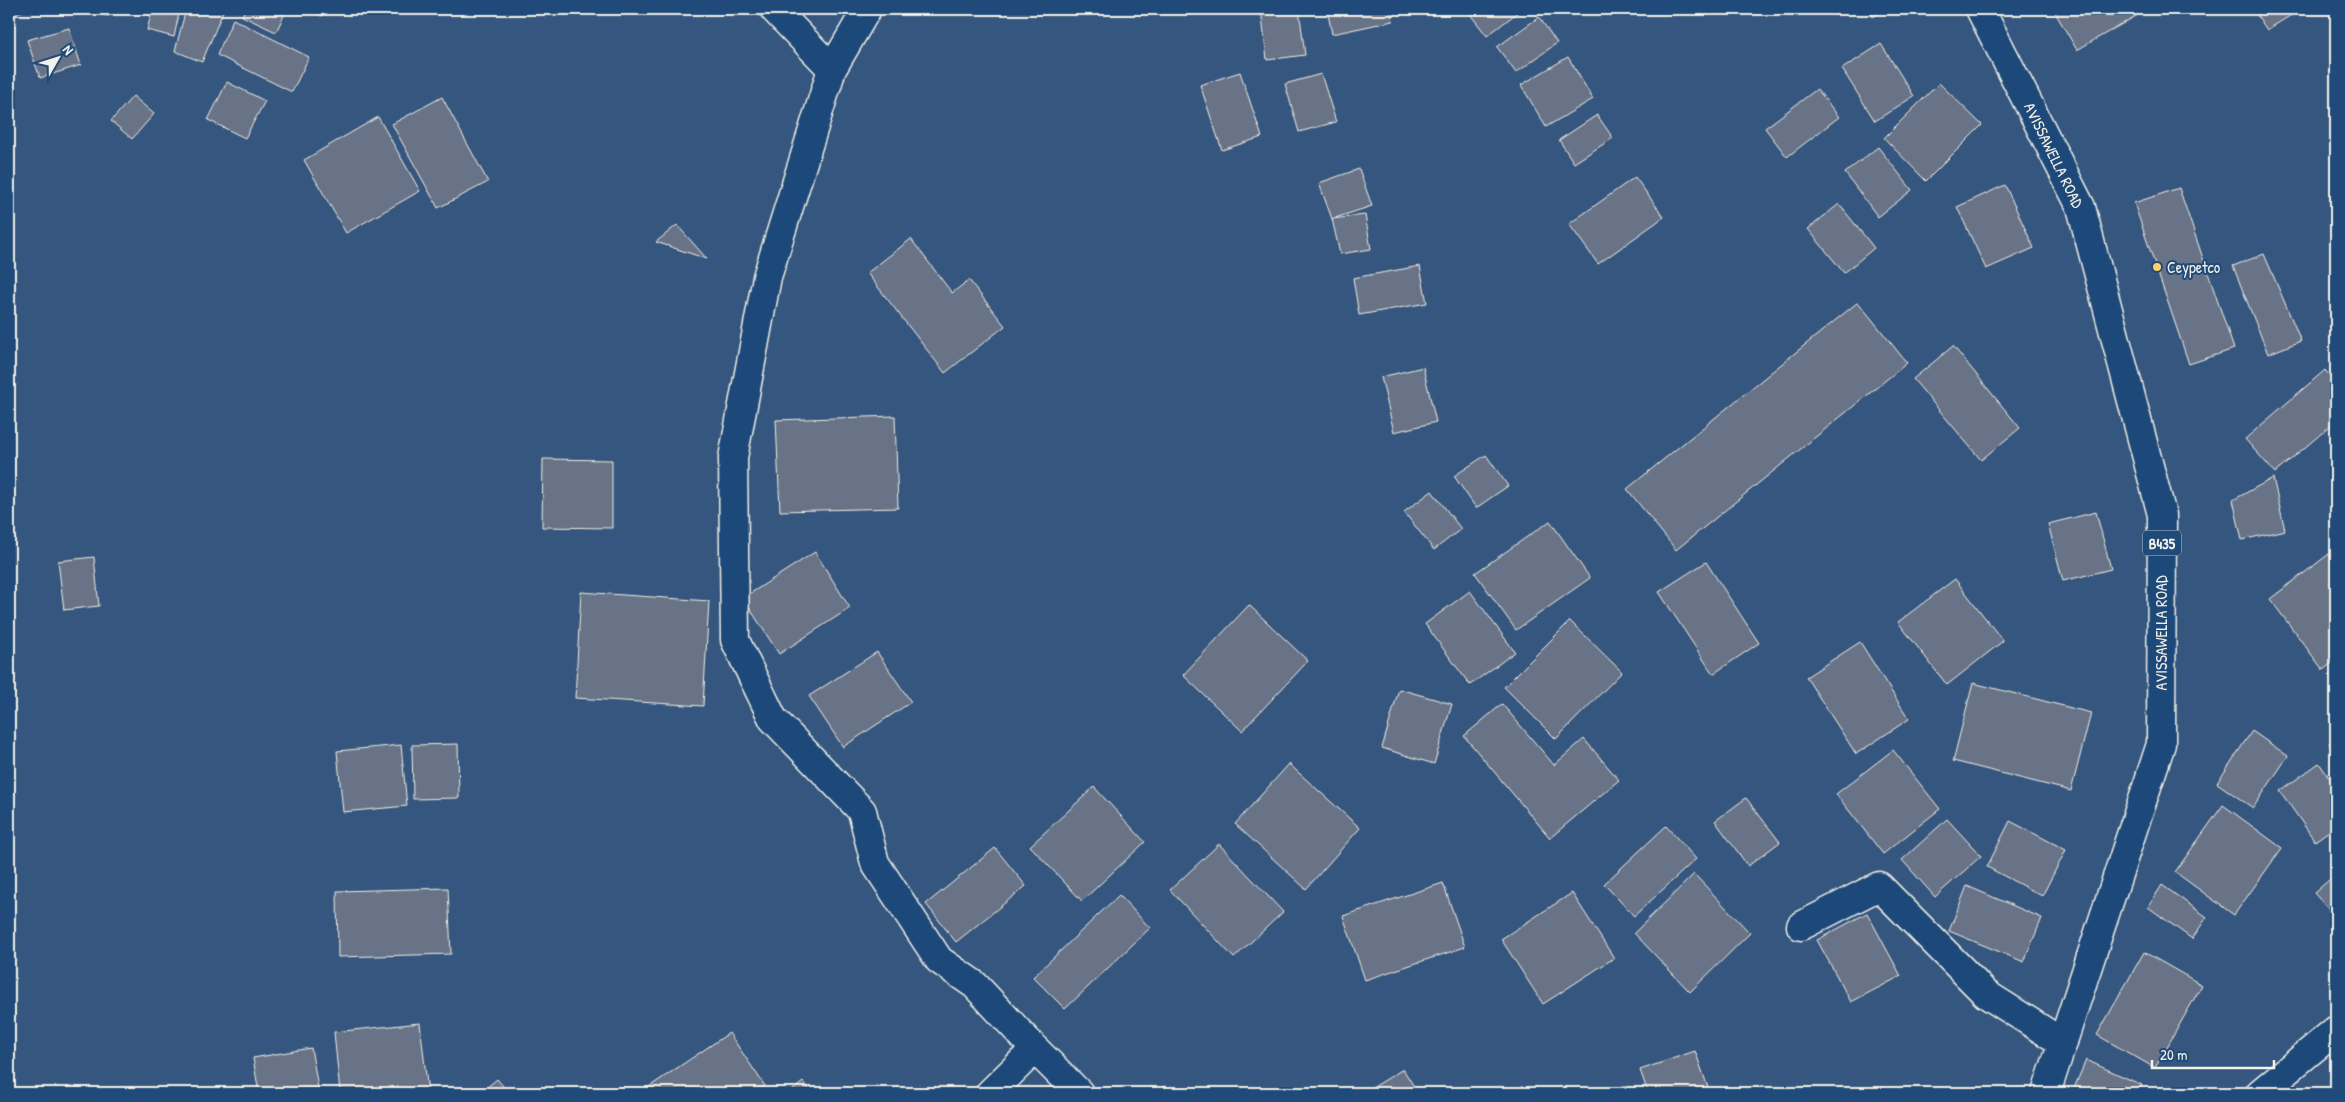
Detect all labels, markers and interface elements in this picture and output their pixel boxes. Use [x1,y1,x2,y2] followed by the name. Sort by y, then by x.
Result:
[32,32,82,82] north arrow
[59,41,79,59] text: N
[2019,99,2089,212] street label: AVISSAWELLA ROAD
[2167,256,2221,278] place label: Ceypetco
[2151,261,2163,273] marker: Ceypetco
[2143,530,2181,556] road number: B435
[2150,575,2172,690] street label: AVISSAWELLA ROAD
[2152,1037,2275,1069] scale bar
[2160,1044,2187,1065] text: 20 m

